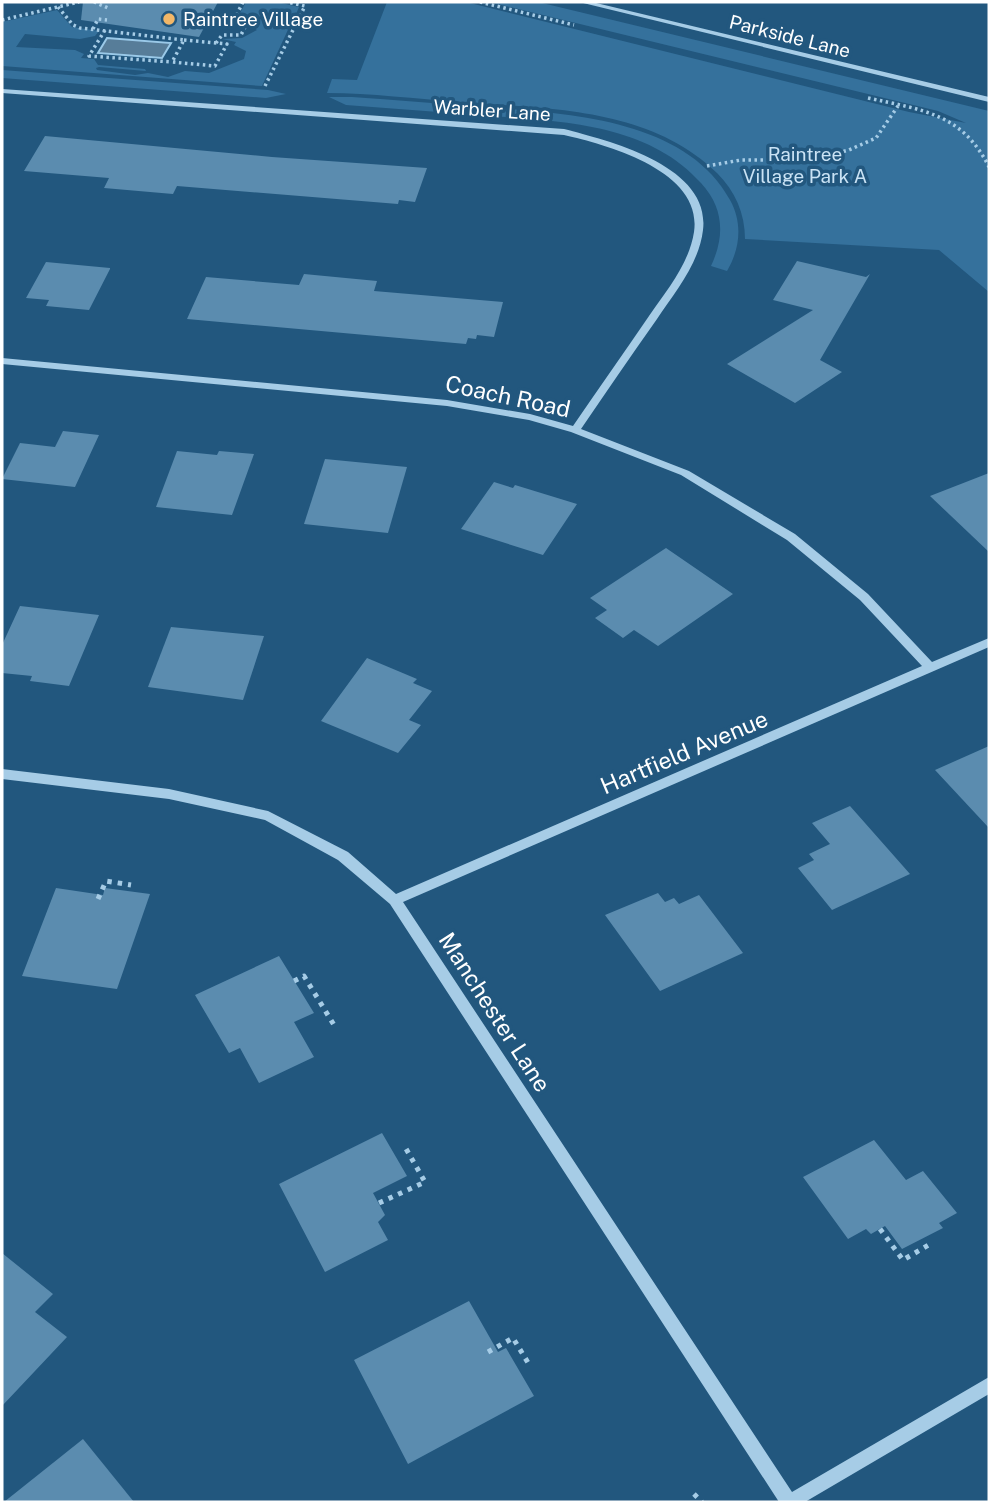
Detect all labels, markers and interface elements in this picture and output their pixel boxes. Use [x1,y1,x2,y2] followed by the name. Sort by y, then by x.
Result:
[183,8,323,30] place label: Raintree Village
[727,10,853,62] street label: Parkside Lane
[161,11,177,27] marker: Raintree Village
[433,95,551,125] street label: Warbler Lane
[743,143,867,187] park label: Raintree Village Park A
[443,370,573,422] street label: Coach Road
[596,705,772,799] street label: Hartfield Avenue
[433,927,557,1097] street label: Manchester Lane

